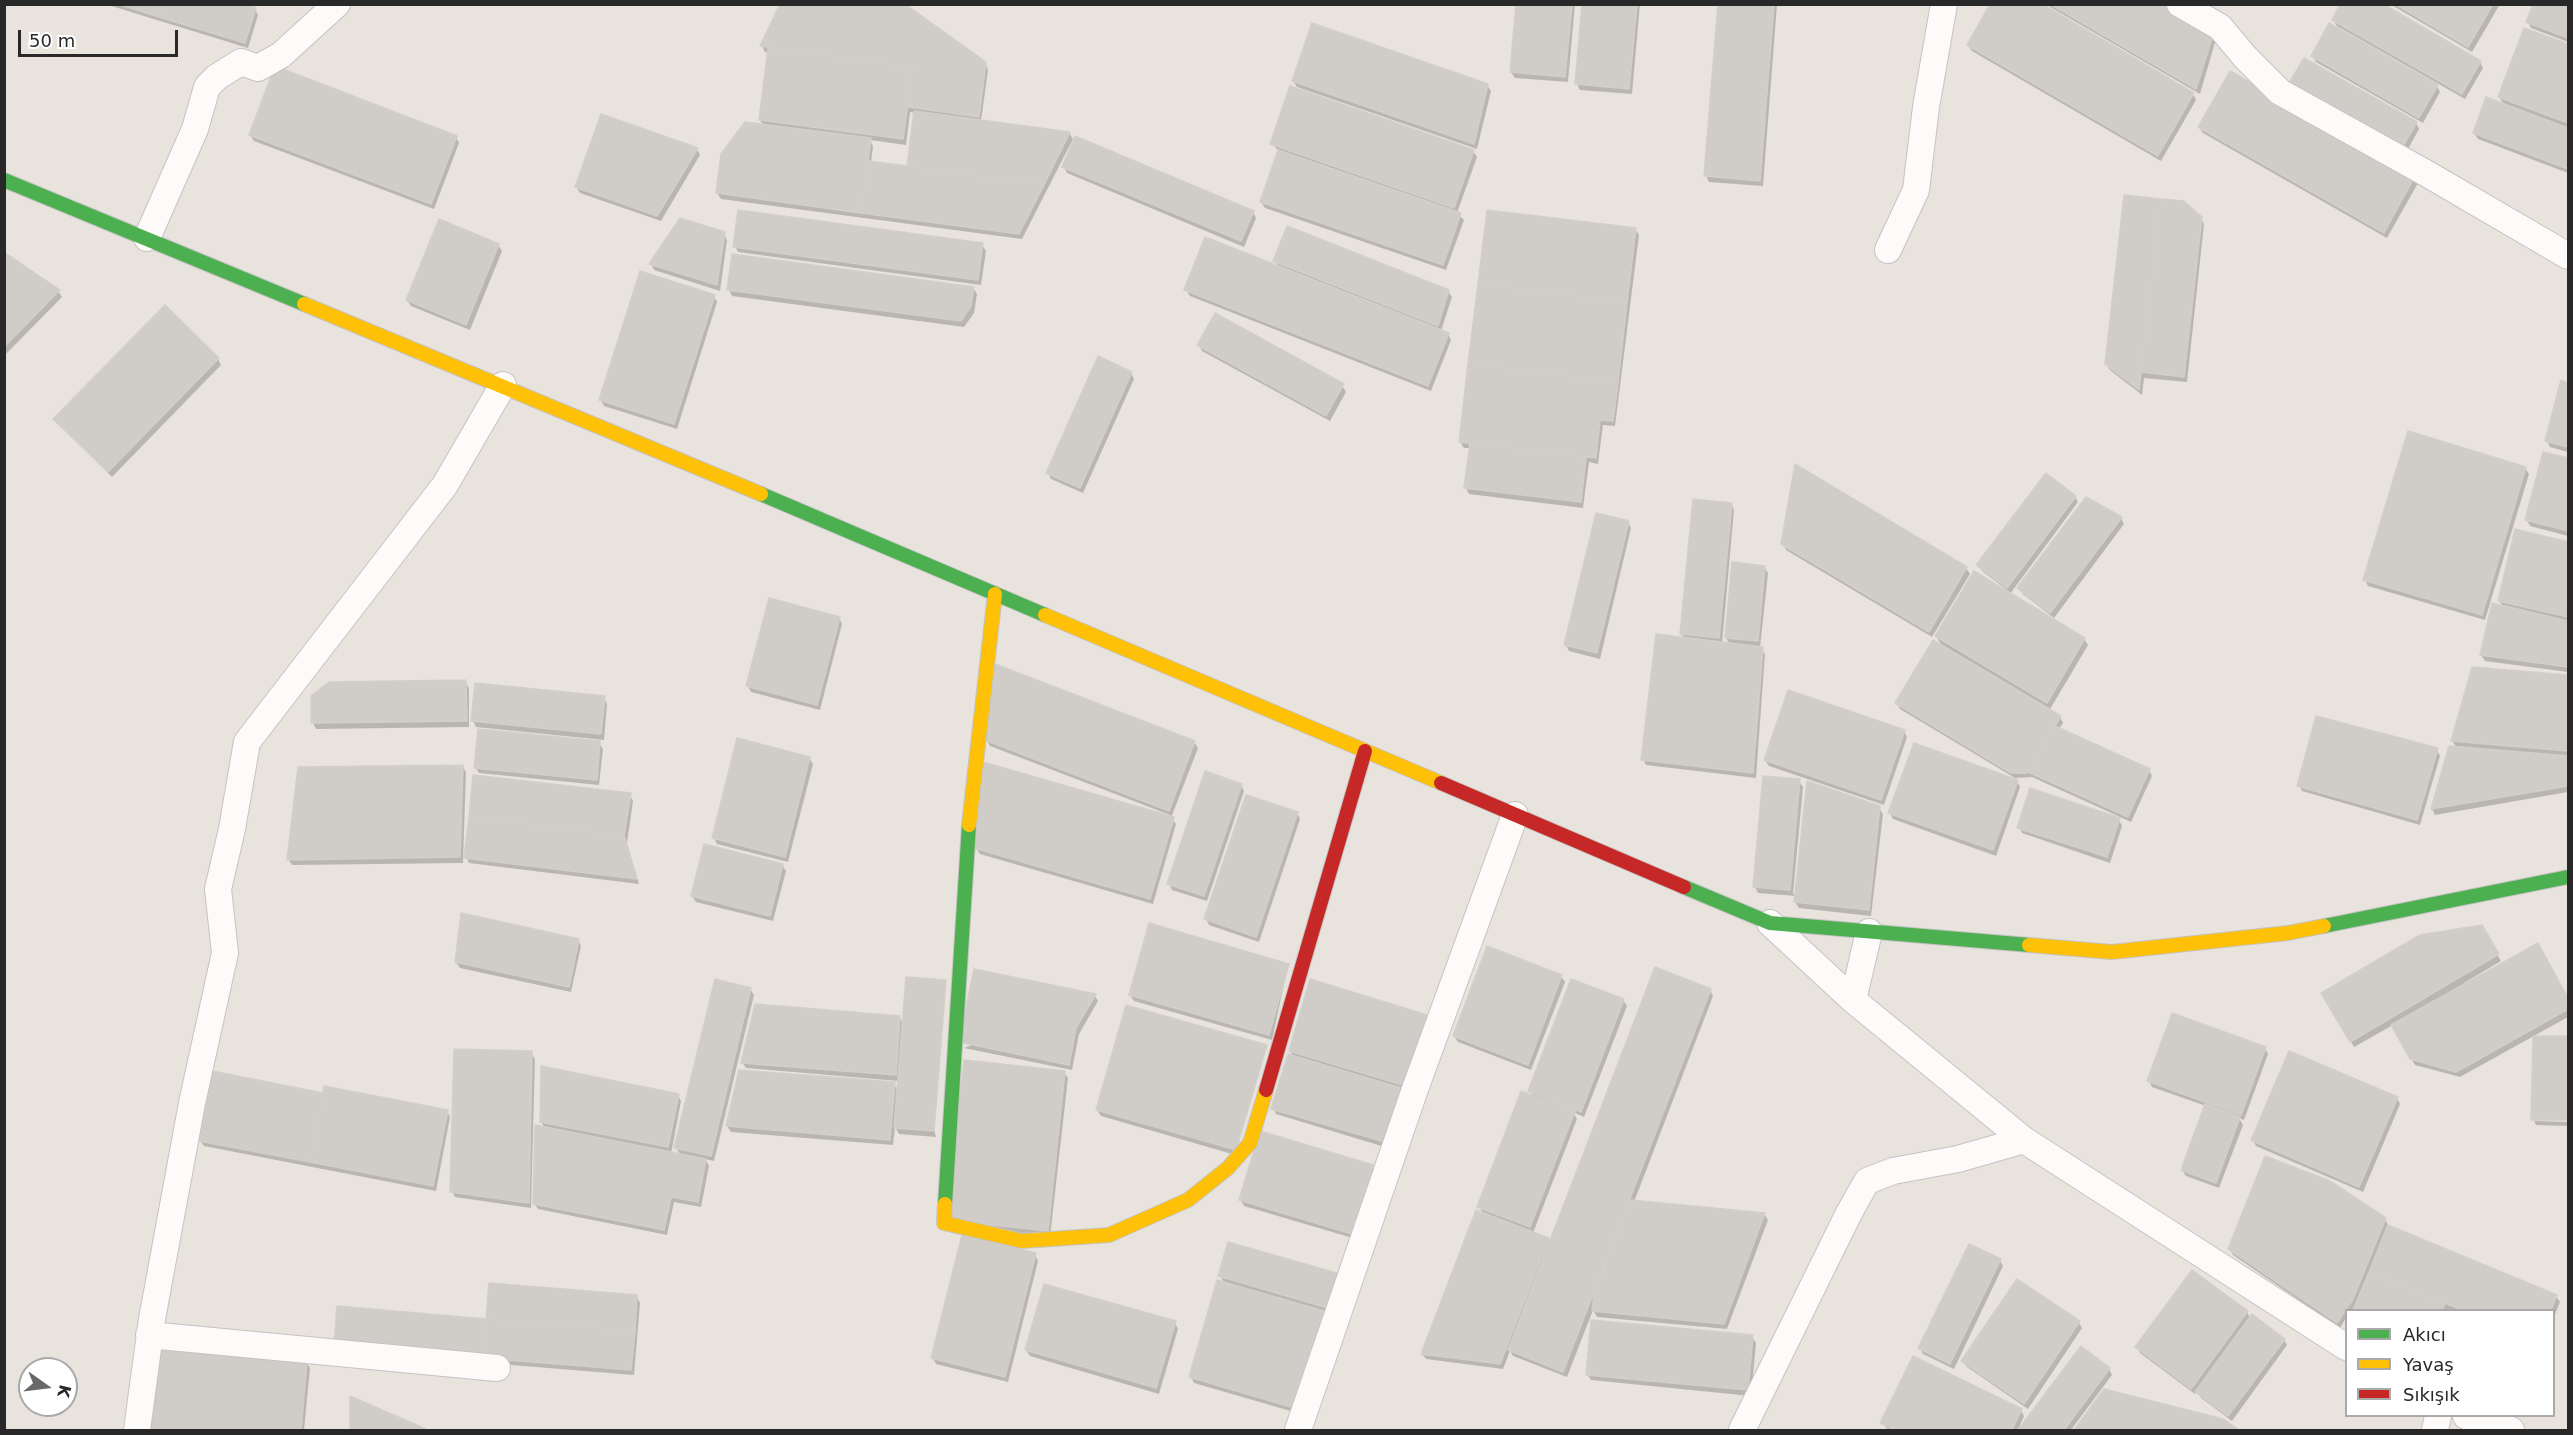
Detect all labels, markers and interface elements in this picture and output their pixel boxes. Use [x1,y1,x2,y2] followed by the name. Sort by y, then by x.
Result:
[21,18,182,56] scale bar
[29,30,75,51] text: 50 m
[2345,1309,2555,1417] legend
[2403,1324,2446,1345] text: Akıcı
[2403,1354,2454,1375] text: Yavaş
[18,1357,78,1417] north arrow
[53,1383,75,1399] text: K
[2403,1384,2460,1405] text: Sıkışık

